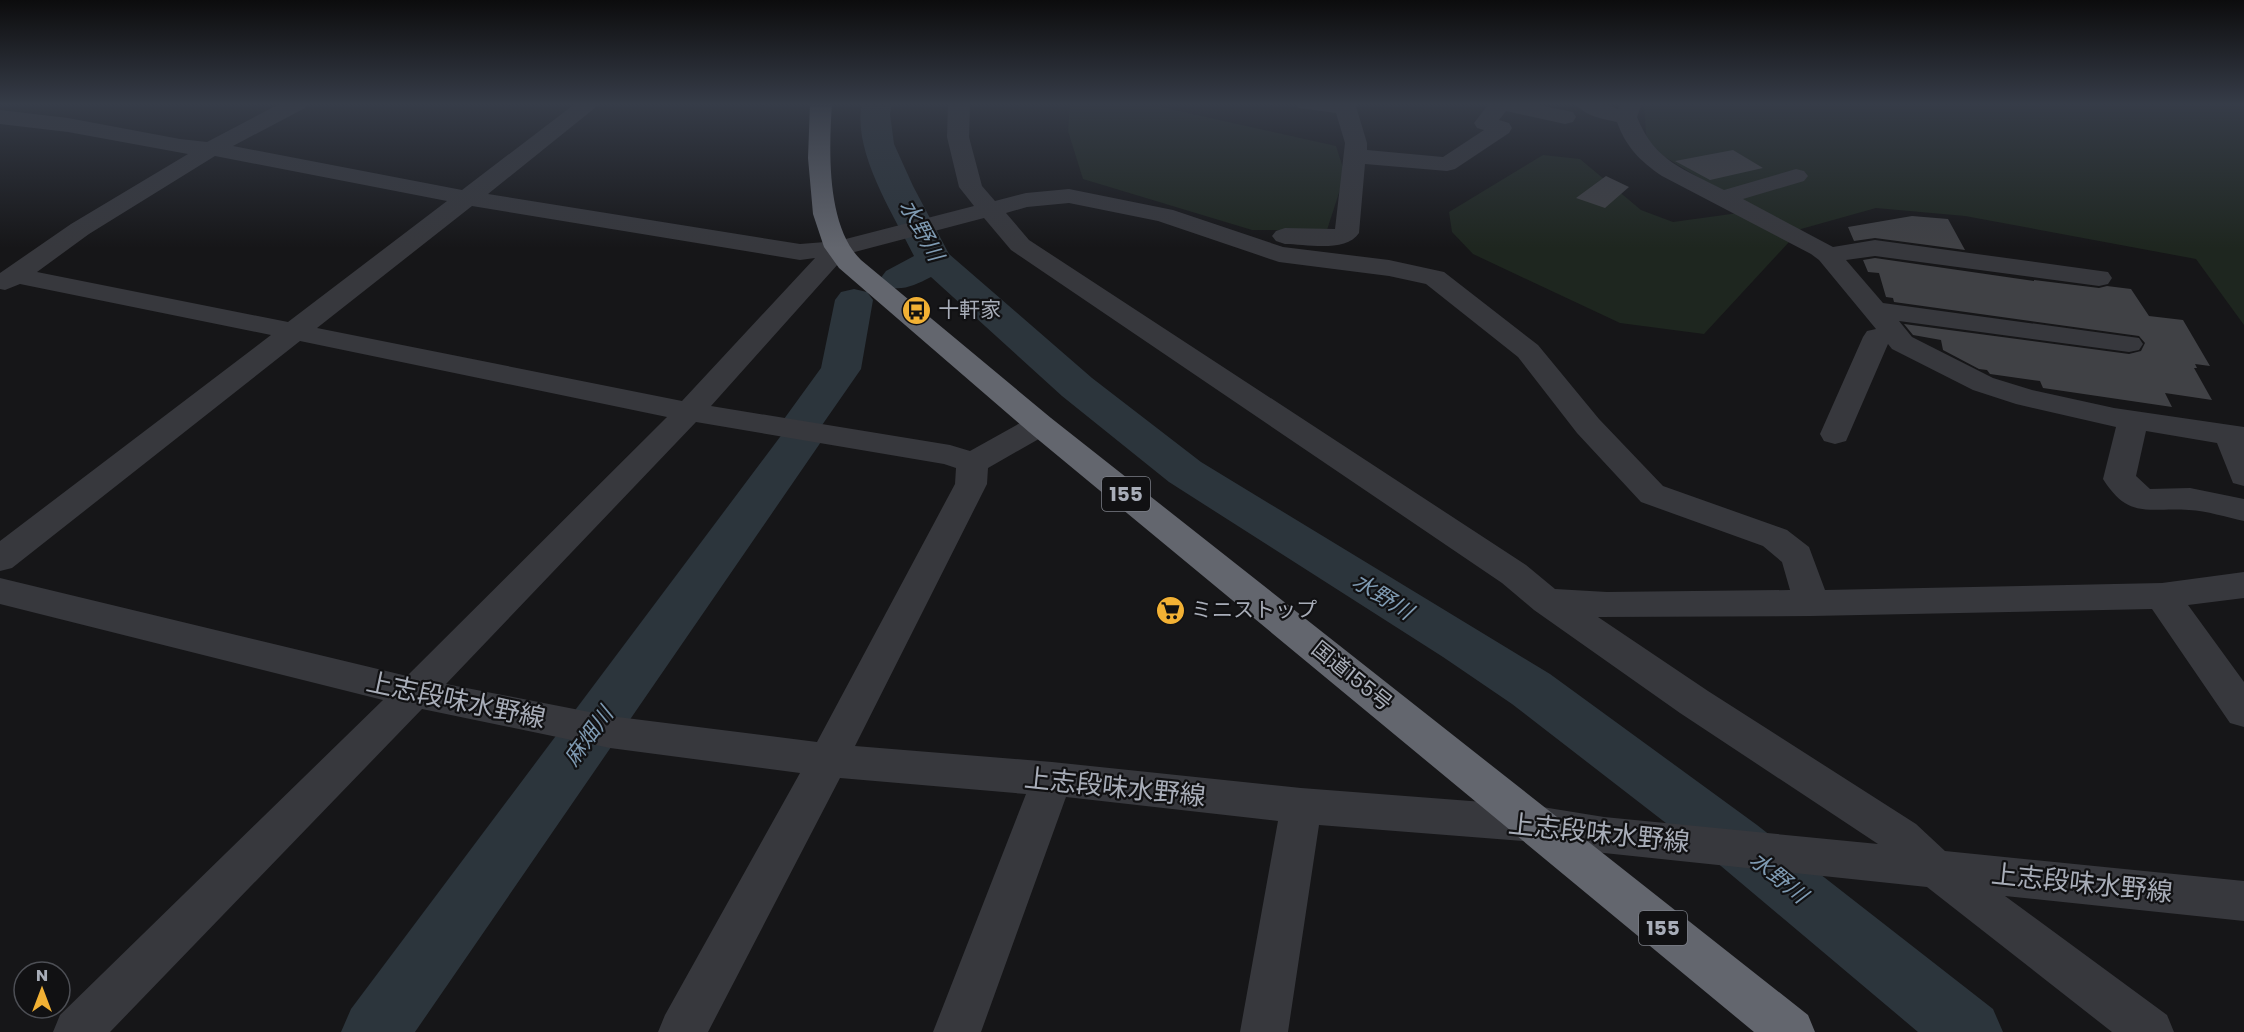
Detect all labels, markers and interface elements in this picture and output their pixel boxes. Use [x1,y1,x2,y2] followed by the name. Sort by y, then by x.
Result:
[892,194,952,268] water label: 水野川
[901,294,933,326] bus stop icon: 十軒家
[938,295,1001,324] place label: 十軒家
[1102,477,1150,511] road number: 155
[1347,566,1421,628] water label: 水野川
[1154,594,1186,626] supermarket icon: ミニストップ
[1191,595,1317,624] place label: ミニストップ
[1306,634,1399,717] street label: 国道155号
[363,663,549,737] street label: 上志段味水野線
[556,699,622,772] water label: 麻畑川
[1023,760,1207,814] street label: 上志段味水野線
[1507,806,1691,860] street label: 上志段味水野線
[1743,845,1816,911] water label: 水野川
[1990,856,2174,910] street label: 上志段味水野線
[1639,911,1687,945] road number: 155
[12,960,72,1020] north arrow
[36,964,48,987] text: N

